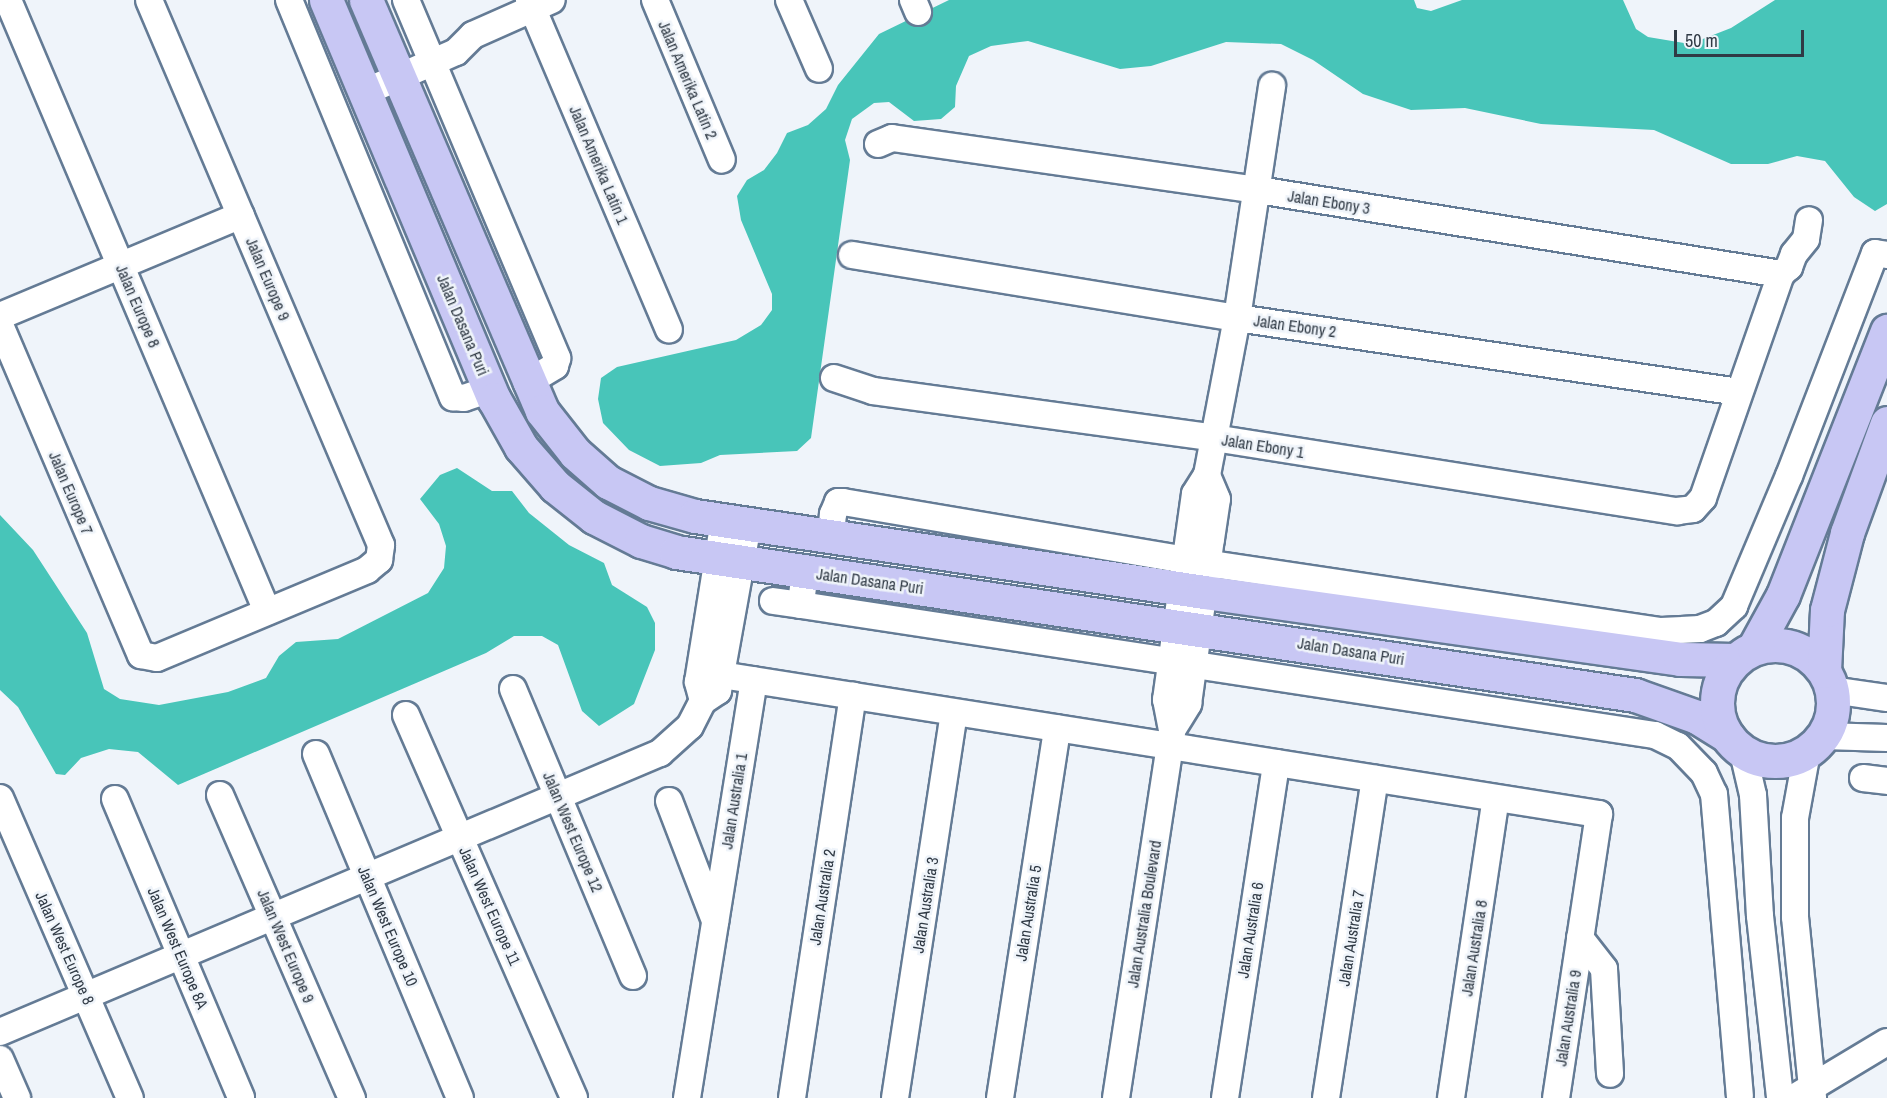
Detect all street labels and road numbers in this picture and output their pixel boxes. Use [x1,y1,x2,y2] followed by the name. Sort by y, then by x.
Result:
[654,18,722,142] street label: Jalan Amerika Latin 2
[565,103,633,227] street label: Jalan Amerika Latin 1
[1286,186,1372,218] street label: Jalan Ebony 3
[242,235,294,323] street label: Jalan Europe 9
[112,262,164,350] street label: Jalan Europe 8
[433,272,493,378] street label: Jalan Dasana Puri
[1252,311,1338,341] street label: Jalan Ebony 2
[1220,430,1306,462] street label: Jalan Ebony 1
[45,449,97,537] street label: Jalan Europe 7
[815,564,925,598] street label: Jalan Dasana Puri
[1296,633,1406,669] street label: Jalan Dasana Puri
[717,751,751,851] street label: Jalan Australia 1
[539,769,607,895] street label: Jalan West Europe 12
[1123,839,1165,989] street label: Jalan Australia Boulevard
[455,844,525,968] street label: Jalan West Europe 11
[805,847,839,947] street label: Jalan Australia 2
[908,855,942,955] street label: Jalan Australia 3
[354,863,422,989] street label: Jalan West Europe 10
[1011,863,1045,963] street label: Jalan Australia 5
[1233,880,1267,980] street label: Jalan Australia 6
[144,884,212,1012] street label: Jalan West Europe 8A
[253,886,319,1006] street label: Jalan West Europe 9
[1334,888,1368,988] street label: Jalan Australia 7
[32,889,98,1007] street label: Jalan West Europe 8
[1457,898,1491,998] street label: Jalan Australia 8
[1551,968,1585,1068] street label: Jalan Australia 9

